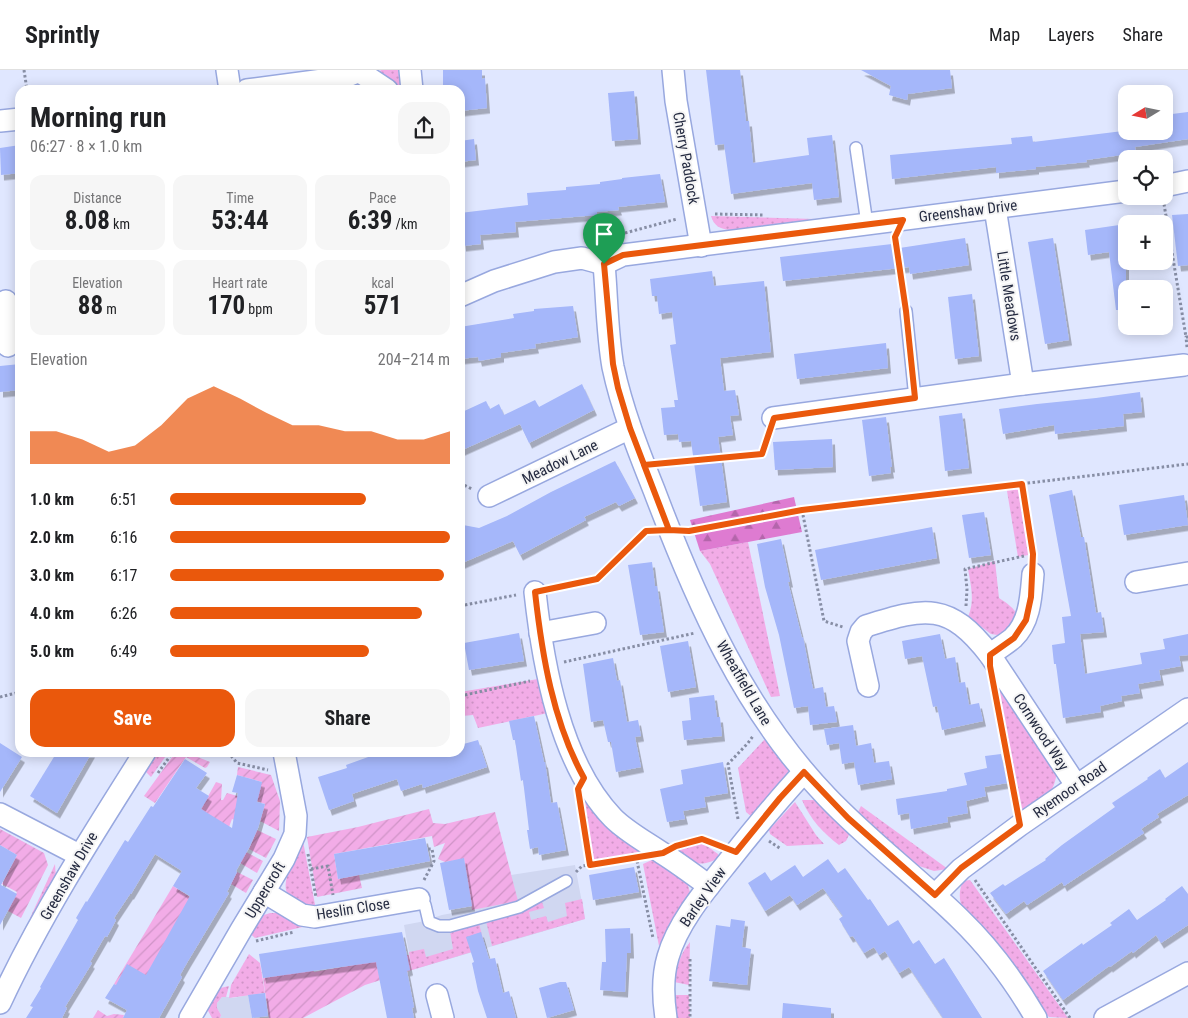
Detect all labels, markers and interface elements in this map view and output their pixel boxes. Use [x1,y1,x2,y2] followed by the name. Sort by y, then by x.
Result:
[25,21,100,49] text: Sprintly
[989,24,1020,45] text: Map
[1048,24,1095,45] text: Layers
[1123,24,1163,45] text: Share
[1118,85,1172,140] north arrow
[1118,85,1173,335] map controls
[30,101,166,134] text: Morning run
[398,102,450,154] button: share
[669,111,703,206] street label: Cherry Paddock
[30,137,142,156] text: 06:27 · 8 × 1.0 km
[1118,150,1173,205] button: locate
[73,190,121,206] text: Distance
[226,190,254,206] text: Time
[369,190,396,206] text: Pace
[918,196,1018,226] street label: Greenshaw Drive
[65,206,110,235] text: 8.08
[211,206,269,235] text: 53:44
[348,206,392,235] text: 6:39
[583,213,625,264] pin
[1118,215,1173,270] button: +
[110,216,130,232] text: km
[392,216,418,232] text: /km
[590,220,618,248] icon: arrive
[993,250,1025,342] street label: Little Meadows
[72,275,123,291] text: Elevation
[212,275,268,291] text: Heart rate
[371,275,394,291] text: kcal
[1118,280,1173,335] button: −
[78,291,103,320] text: 88
[207,291,245,320] text: 170
[364,291,402,320] text: 571
[103,301,117,317] text: m
[245,301,273,317] text: bpm
[30,350,88,369] text: Elevation
[378,350,450,369] text: 204–214 m
[519,436,601,488] street label: Meadow Lane
[30,490,74,509] text: 1.0 km
[110,490,137,509] text: 6:51
[30,528,74,547] text: 2.0 km
[110,528,137,547] text: 6:16
[30,566,74,585] text: 3.0 km
[110,566,137,585] text: 6:17
[30,604,74,623] text: 4.0 km
[110,604,137,623] text: 6:26
[713,638,775,728] street label: Wheatfield Lane
[30,642,74,661] text: 5.0 km
[110,642,137,661] text: 6:49
[30,689,235,747] button: Save
[245,689,450,747] button: Share
[1009,690,1073,774] street label: Cornwood Way
[1030,758,1110,822] street label: Ryemoor Road
[36,829,102,923] street label: Greenshaw Drive
[241,858,289,922] street label: Uppercroft
[676,864,730,930] street label: Barley View
[315,894,391,924] street label: Heslin Close

